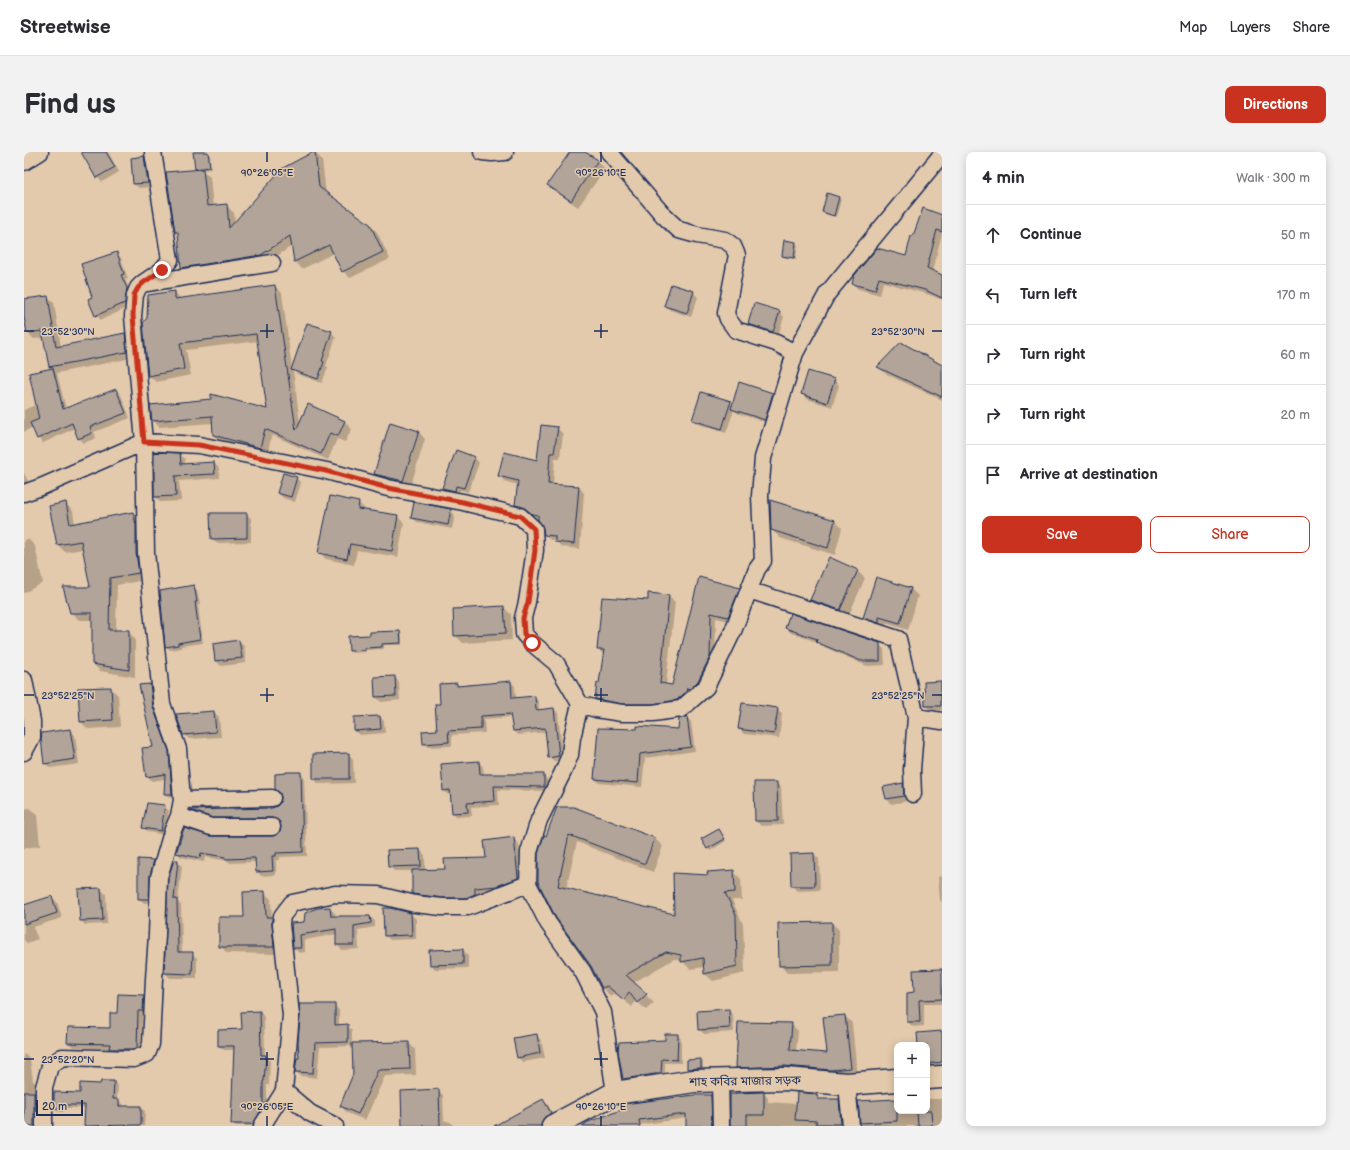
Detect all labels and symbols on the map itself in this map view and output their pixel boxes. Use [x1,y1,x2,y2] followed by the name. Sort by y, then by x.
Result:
[241,167,294,179] text: 90°26'05"E
[576,167,627,179] text: 90°26'10"E
[153,261,171,279] route end
[41,326,95,338] text: 23°52'30"N
[871,326,925,338] text: 23°52'30"N
[523,634,541,652] route start
[41,690,95,702] text: 23°52'25"N
[871,690,925,702] text: 23°52'25"N
[41,1054,95,1066] text: 23°52'20"N
[688,1072,801,1090] street label: শাহ কবির মাজার সড়ক
[36,1098,83,1117] scale bar
[241,1101,294,1113] text: 90°26'05"E
[576,1101,627,1113] text: 90°26'10"E

